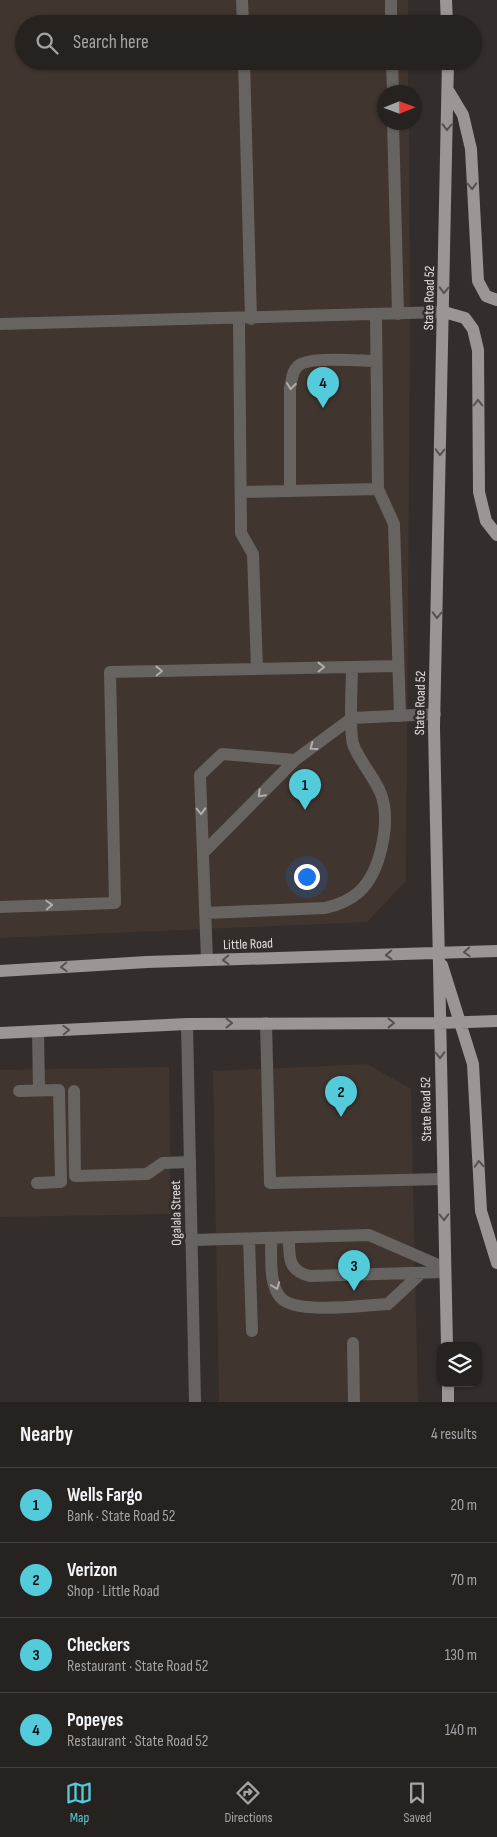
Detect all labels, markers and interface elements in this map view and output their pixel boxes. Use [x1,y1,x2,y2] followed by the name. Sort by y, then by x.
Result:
[15,15,482,70] search box
[33,29,61,57] icon: search
[73,31,149,54] text: Search here
[377,85,422,130] north arrow
[442,124,452,132] one-way arrow
[467,182,477,190] one-way arrow
[420,265,438,330] street label: State Road 52
[439,286,449,294] one-way arrow
[307,367,339,408] pin: 4
[286,382,297,390] one-way arrow
[473,399,483,406] one-way arrow
[435,449,446,457] one-way arrow
[432,612,442,619] one-way arrow
[318,662,326,673] one-way arrow
[156,666,163,676] one-way arrow
[411,670,429,735] street label: State Road 52
[310,741,319,749] one-way arrow
[289,769,321,810] pin: 1
[258,788,267,797] one-way arrow
[196,808,207,816] one-way arrow
[294,864,320,890] your location
[45,900,53,911] one-way arrow
[223,935,273,953] street label: Little Road
[463,947,471,957] one-way arrow
[385,949,393,960] one-way arrow
[222,954,230,965] one-way arrow
[60,962,68,973] one-way arrow
[225,1018,233,1028] one-way arrow
[388,1018,395,1028] one-way arrow
[62,1024,70,1035] one-way arrow
[435,1051,445,1059] one-way arrow
[325,1076,357,1117] pin: 2
[417,1076,435,1141] street label: State Road 52
[473,1159,484,1167] one-way arrow
[167,1180,185,1246] street label: Ogalala Street
[439,1214,449,1221] one-way arrow
[338,1250,370,1291] pin: 3
[270,1281,280,1290] one-way arrow
[437,1342,482,1387] map controls
[437,1342,482,1387] button: layers
[20,1422,73,1447] text: Nearby
[431,1425,477,1444] text: 4 results
[67,1484,143,1507] text: Wells Fargo
[33,1496,39,1515] text: 1
[450,1496,477,1515] text: 20 m
[67,1507,175,1526] text: Bank · State Road 52
[67,1559,117,1582] text: Verizon
[32,1571,40,1590] text: 2
[451,1571,477,1590] text: 70 m
[67,1582,159,1601] text: Shop · Little Road
[67,1634,130,1657] text: Checkers
[32,1646,40,1665] text: 3
[445,1646,477,1665] text: 130 m
[67,1657,208,1676] text: Restaurant · State Road 52
[67,1709,123,1732] text: Popeyes
[32,1721,40,1740] text: 4
[445,1721,477,1740] text: 140 m
[67,1732,208,1751] text: Restaurant · State Road 52
[65,1779,93,1826] tab: Map
[224,1779,273,1826] tab: Directions
[403,1779,432,1826] tab: Saved

